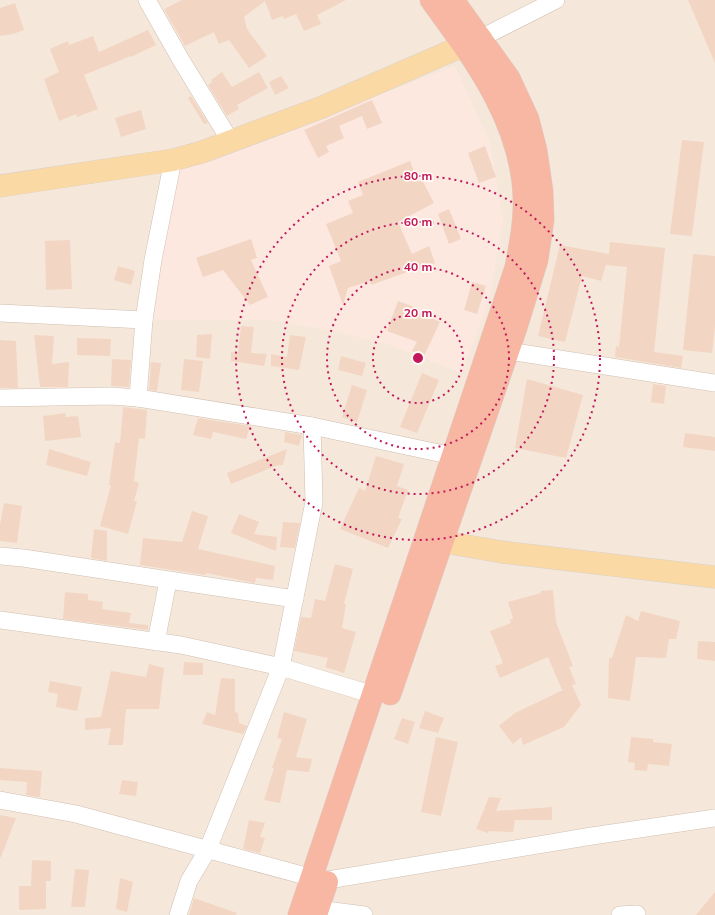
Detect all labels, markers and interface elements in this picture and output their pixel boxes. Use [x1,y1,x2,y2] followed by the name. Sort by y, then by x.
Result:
[404,168,432,183] text: 80 m
[404,214,432,229] text: 60 m
[404,259,432,274] text: 40 m
[404,305,432,320] text: 20 m
[411,351,425,365] centre of rings

